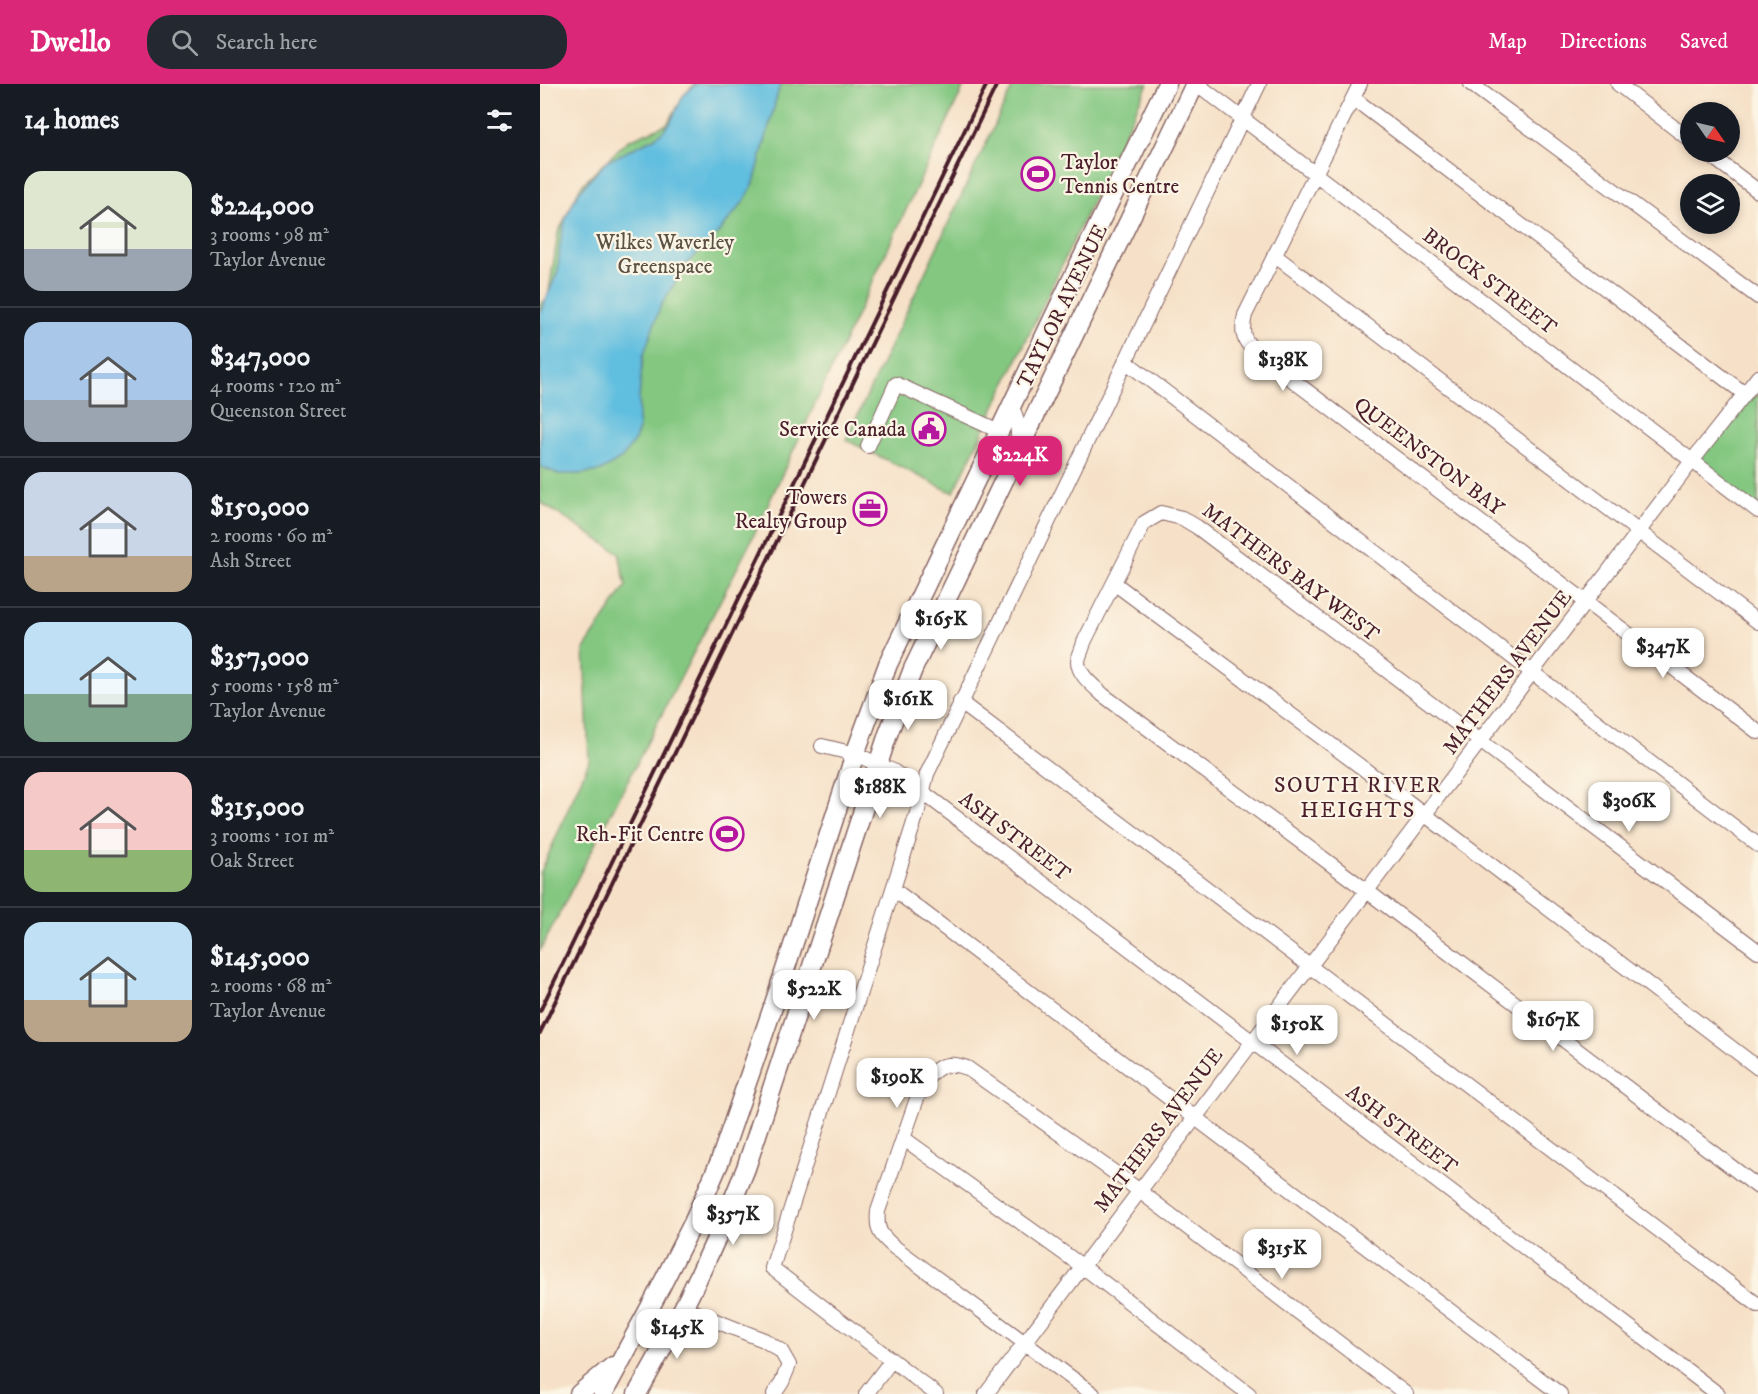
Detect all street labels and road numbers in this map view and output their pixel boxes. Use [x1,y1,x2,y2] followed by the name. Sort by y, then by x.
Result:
[1012,220,1114,393] street label: TAYLOR AVENUE
[1417,223,1562,341] street label: BROCK STREET
[1348,392,1509,522] street label: QUEENSTON BAY
[1197,498,1384,648] street label: MATHERS BAY WEST
[1437,585,1578,760] street label: MATHERS AVENUE
[953,786,1075,887] street label: ASH STREET
[1088,1043,1229,1218] street label: MATHERS AVENUE
[1340,1079,1462,1180] street label: ASH STREET

